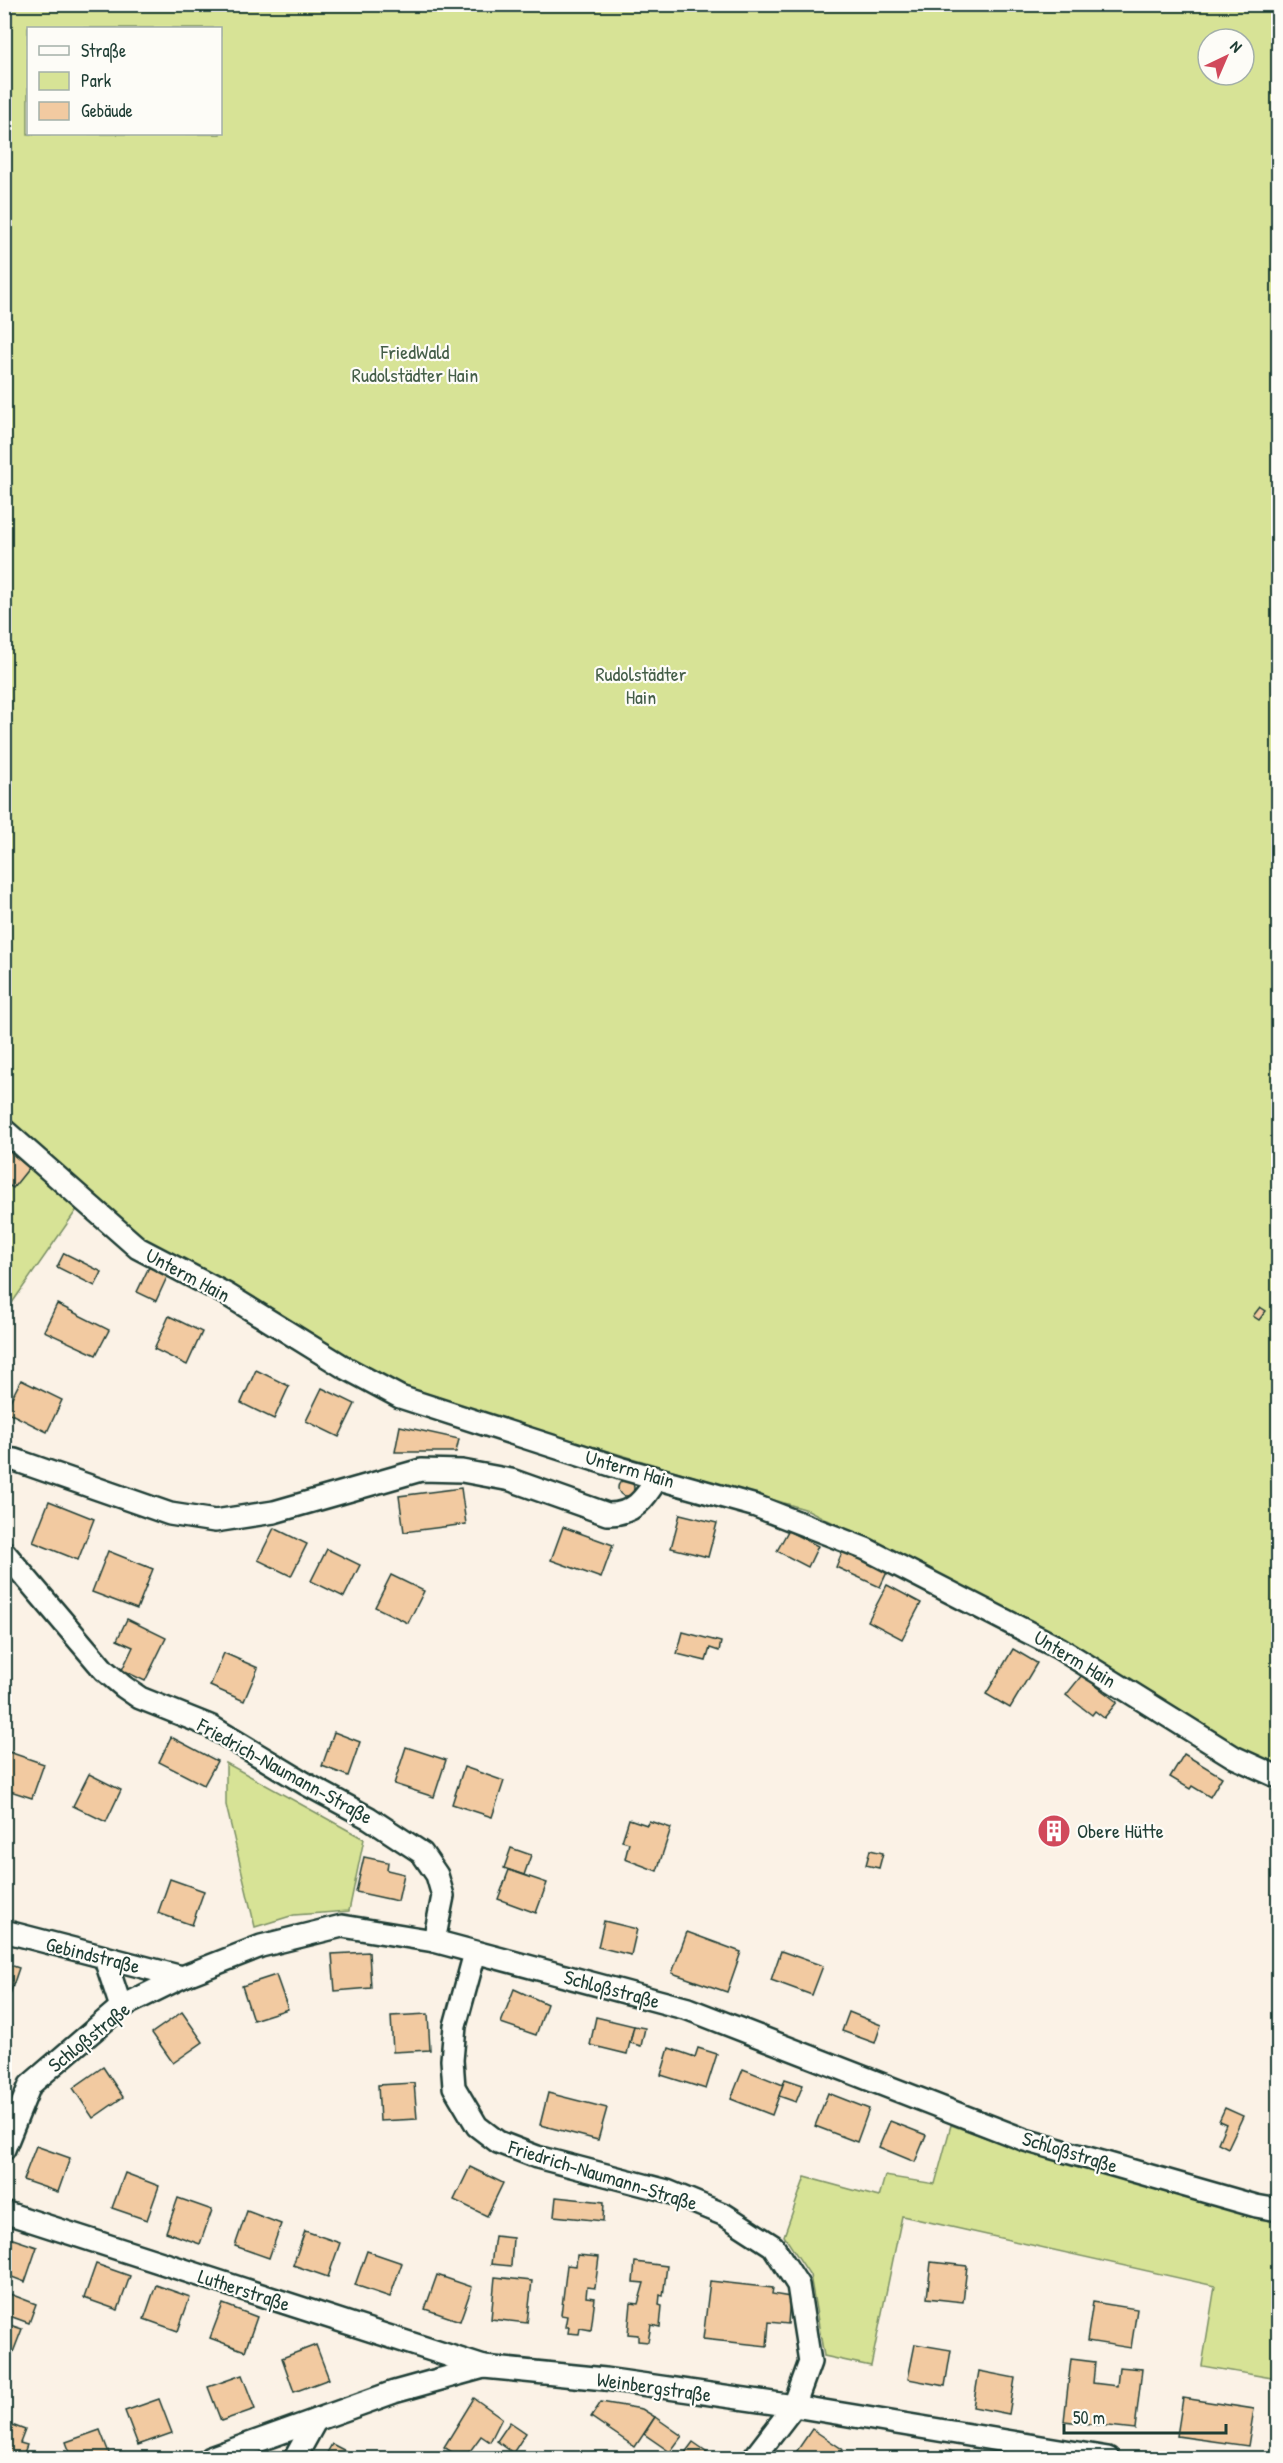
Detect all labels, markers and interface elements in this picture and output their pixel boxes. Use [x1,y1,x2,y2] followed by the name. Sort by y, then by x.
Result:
[27,27,222,135] legend
[1196,27,1256,87] north arrow
[1226,35,1247,57] text: N
[81,38,126,63] text: Straße
[81,68,112,93] text: Park
[81,98,133,123] text: Gebäude
[352,338,478,388] park label: FriedWald Rudolstädter Hain
[595,660,687,710] park label: Rudolstädter Hain
[142,1241,235,1308] street label: Unterm Hain
[582,1443,678,1494] street label: Unterm Hain
[1029,1623,1121,1694] street label: Unterm Hain
[192,1711,378,1830] street label: Friedrich-Naumann-Straße
[1036,1813,1072,1849] building icon: Obere Hütte
[1077,1817,1164,1844] place label: Obere Hütte
[43,1930,143,1979] street label: Gebindstraße
[561,1963,663,2014] street label: Schloßstraße
[42,1995,135,2078] street label: Schloßstraße
[1019,2124,1121,2179] street label: Schloßstraße
[504,2133,701,2216] street label: Friedrich-Naumann-Straße
[195,2262,294,2317] street label: Lutherstraße
[595,2365,713,2408] street label: Weinbergstraße
[1064,2397,1226,2435] scale bar
[1073,2405,1105,2430] text: 50 m

